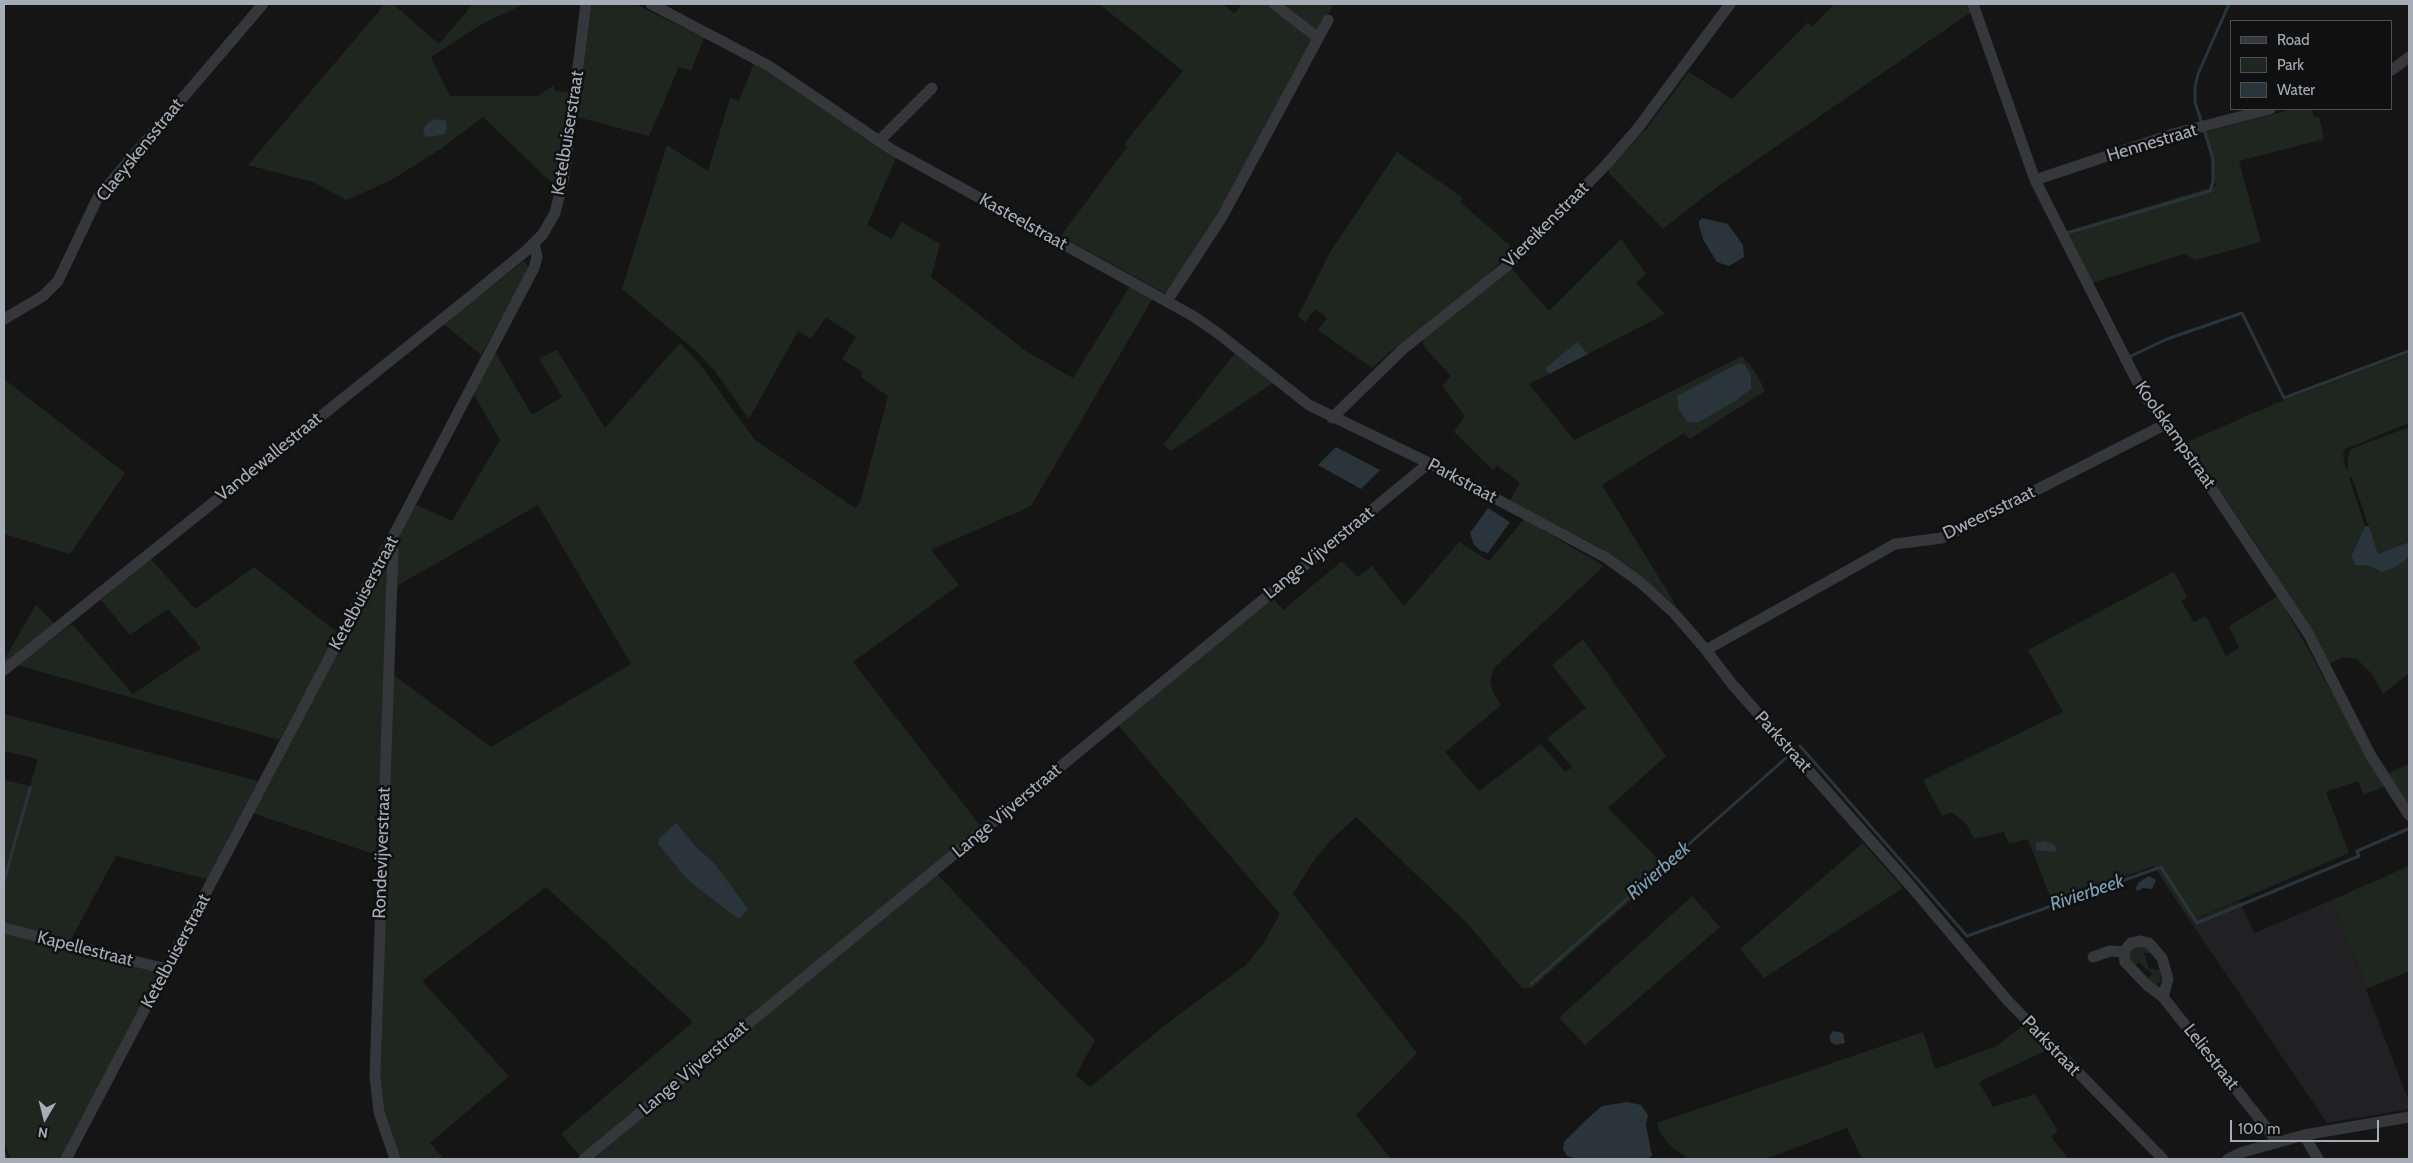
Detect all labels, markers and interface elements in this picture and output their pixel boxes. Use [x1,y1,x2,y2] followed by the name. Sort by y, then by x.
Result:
[2230,20,2393,110] legend
[2277,31,2310,49] text: Road
[2277,56,2304,74] text: Park
[547,69,589,197] street label: Ketelbuiserstraat
[2277,81,2315,99] text: Water
[92,94,188,206] street label: Claeyskensstraat
[2104,119,2200,167] street label: Hennestraat
[1499,178,1593,272] street label: Viereikenstraat
[975,189,1071,255] street label: Kasteelstraat
[2130,377,2220,493] street label: Koolskampstraat
[212,408,326,506] street label: Vandewallestraat
[1424,454,1500,508] street label: Parkstraat
[1939,481,2039,545] street label: Dweersstraat
[1260,502,1378,604] street label: Lange Vijverstraat
[325,532,403,654] street label: Ketelbuiserstraat
[1750,707,1816,777] street label: Parkstraat
[948,759,1066,863] street label: Lange Vijverstraat
[369,787,395,919] street label: Rondevijverstraat
[1622,837,1696,905] water label: Rivierbeek
[2047,870,2127,916] water label: Rivierbeek
[137,890,215,1012] street label: Ketelbuiserstraat
[35,927,135,971] street label: Kapellestraat
[2017,1012,2085,1080] street label: Parkstraat
[635,1016,753,1120] street label: Lange Vijverstraat
[2179,1020,2243,1094] street label: Leliestraat
[20,1093,70,1143] north arrow
[2233,1110,2382,1142] scale bar
[2238,1120,2280,1138] text: 100 m
[37,1123,49,1142] text: N

